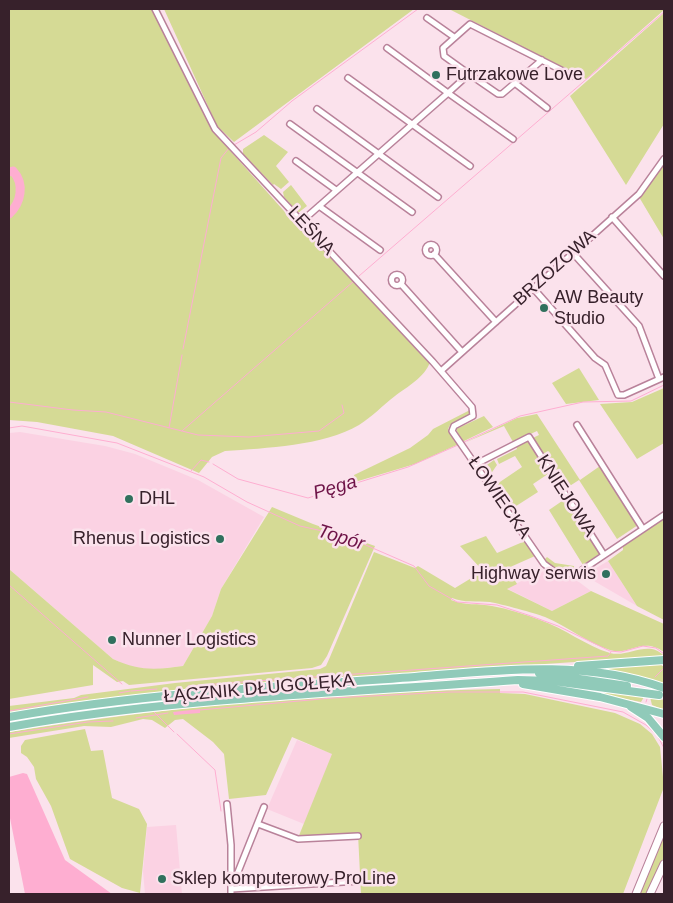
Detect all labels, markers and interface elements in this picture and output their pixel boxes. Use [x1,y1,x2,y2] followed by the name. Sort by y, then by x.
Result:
[446,64,583,86] place label: Futrzakowe Love
[430,69,442,81] marker: Futrzakowe Love
[283,202,339,260] street label: LEŚNA
[509,225,601,311] street label: BRZOZOWA
[554,287,643,330] place label: AW Beauty Studio
[538,302,550,314] marker: AW Beauty Studio
[532,451,600,541] street label: KNIEJOWA
[463,453,535,543] street label: ŁOWIECKA
[311,471,359,505] water label: Pęga
[139,488,175,510] place label: DHL
[123,493,135,505] marker: DHL
[315,520,367,556] water label: Topór
[73,528,210,550] place label: Rhenus Logistics
[214,533,226,545] marker: Rhenus Logistics
[471,563,596,585] place label: Highway serwis
[600,568,612,580] marker: Highway serwis
[122,629,256,651] place label: Nunner Logistics
[106,634,118,646] marker: Nunner Logistics
[163,670,355,708] street label: ŁĄCZNIK DŁUGOŁĘKA
[172,868,396,890] place label: Sklep komputerowy ProLine
[156,873,168,885] marker: Sklep komputerowy ProLine

